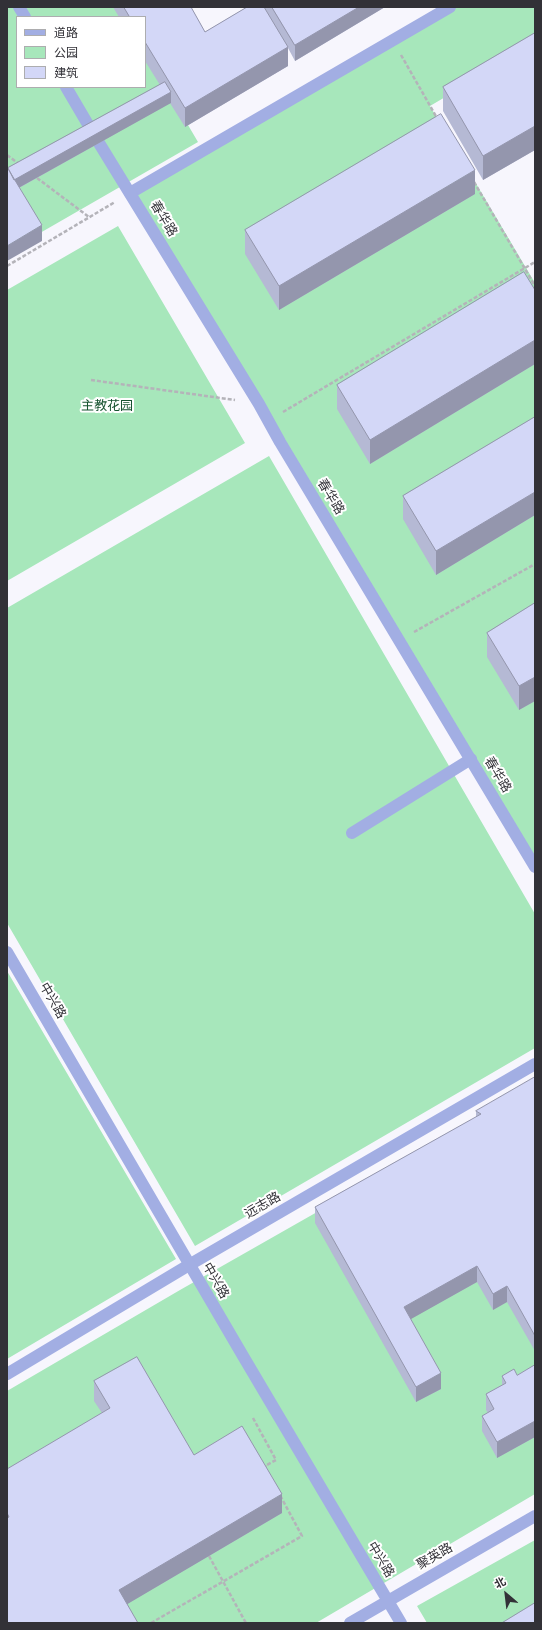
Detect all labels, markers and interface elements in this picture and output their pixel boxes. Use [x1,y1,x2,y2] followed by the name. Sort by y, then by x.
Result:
[16,16,146,88] legend
[54,25,78,41] text: 道路
[54,45,78,61] text: 公园
[54,65,78,81] text: 建筑
[146,198,180,240] street label: 春华路
[81,399,133,415] park label: 主教花园
[313,476,347,518] street label: 春华路
[480,754,514,796] street label: 春华路
[35,980,69,1022] street label: 中兴路
[242,1189,284,1223] street label: 远志路
[198,1260,232,1302] street label: 中兴路
[363,1539,397,1581] street label: 中兴路
[414,1540,456,1574] street label: 聚英路
[486,1574,526,1614] north arrow
[492,1574,509,1592] text: 北

